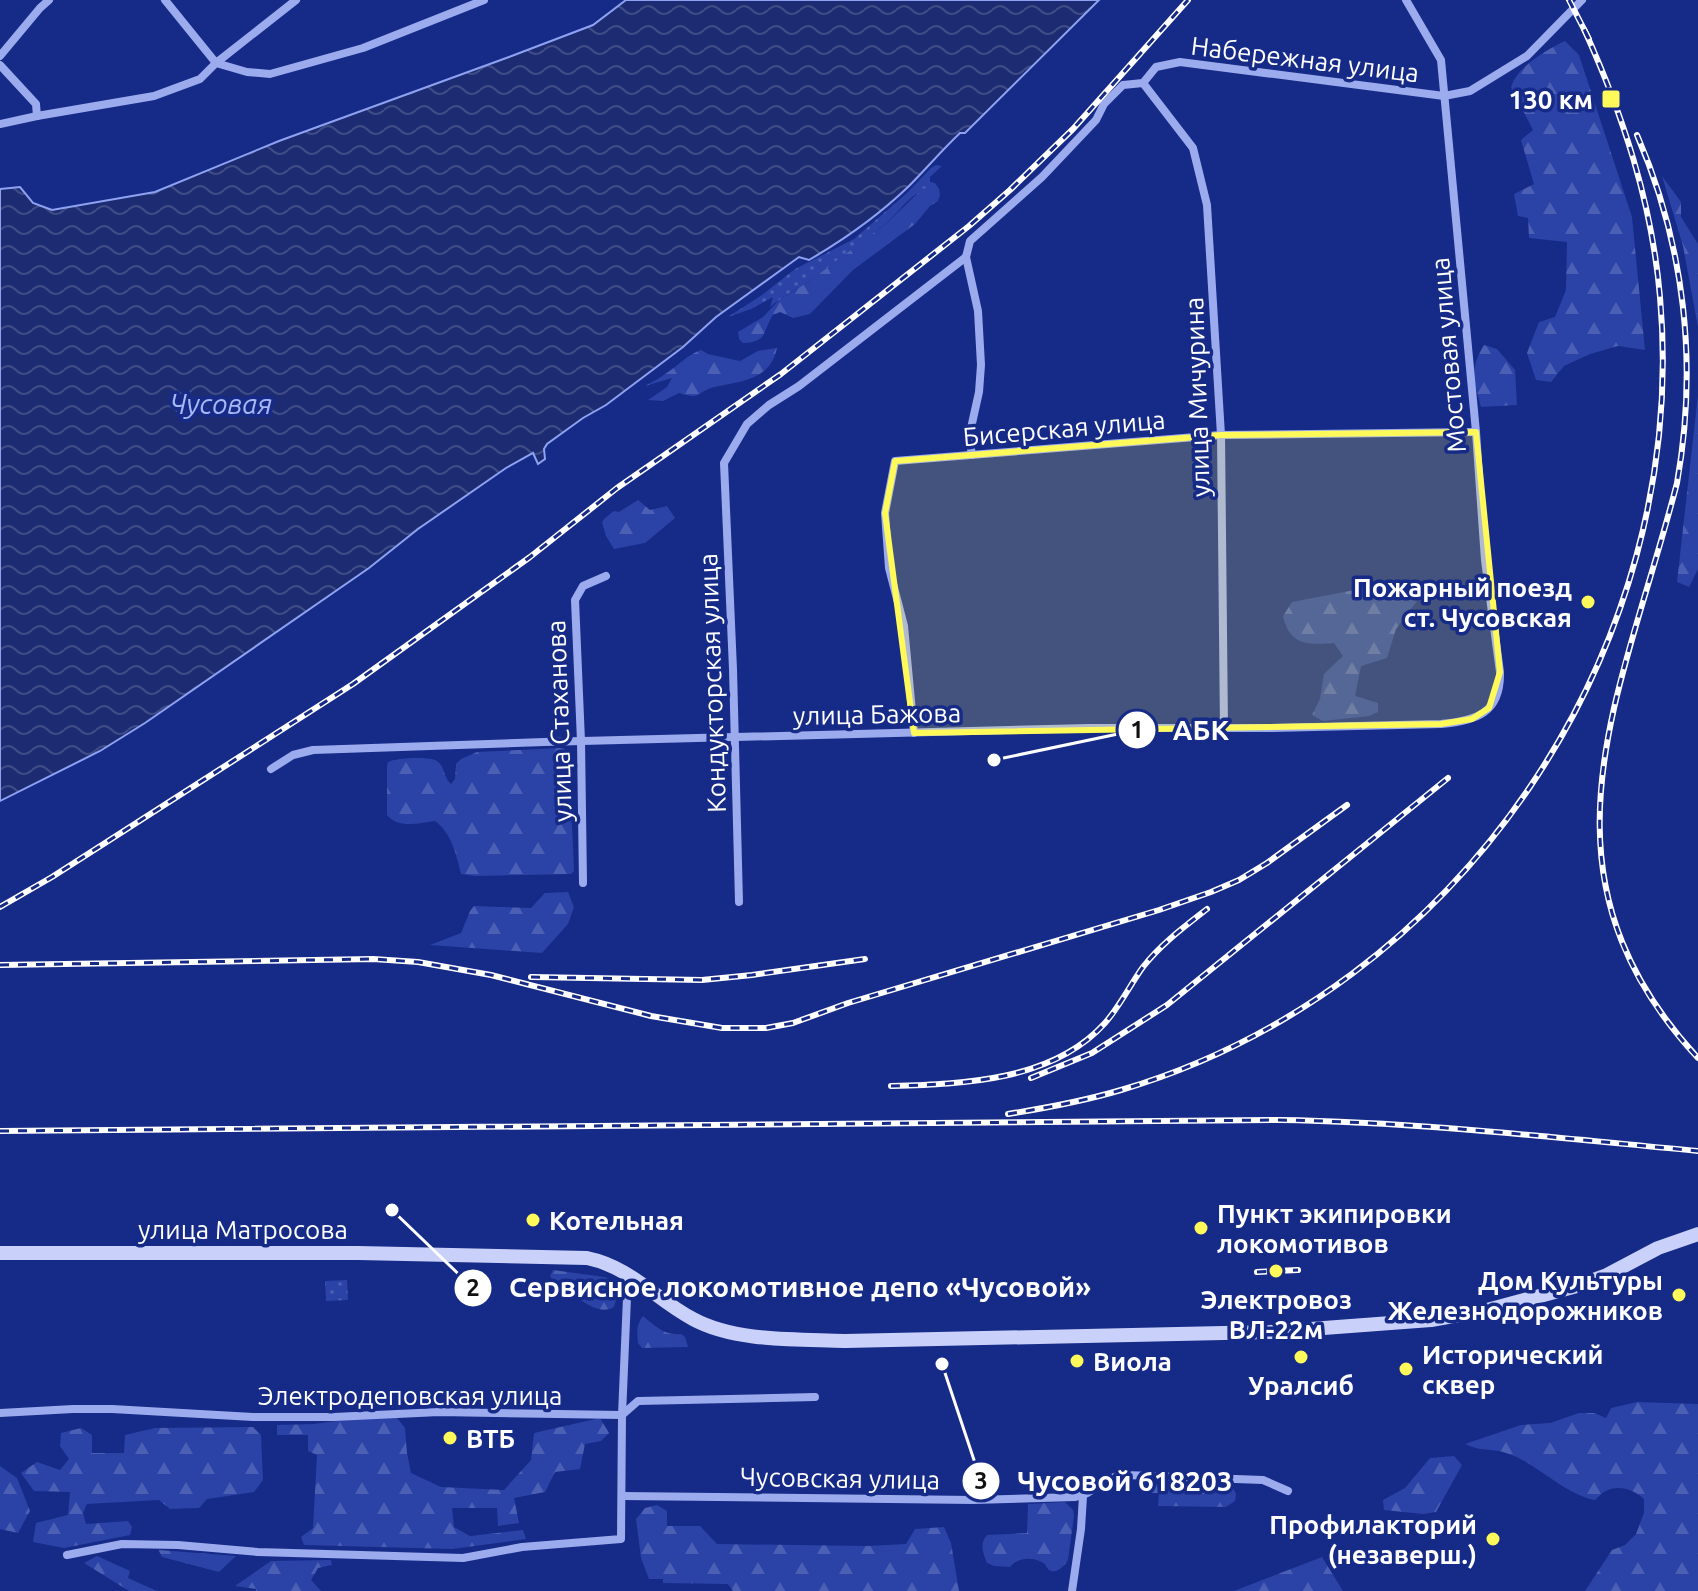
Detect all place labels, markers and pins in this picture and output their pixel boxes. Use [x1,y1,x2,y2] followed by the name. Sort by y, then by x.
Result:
[1508,85,1593,114] place label: 130 км
[1600,88,1622,110] marker: 130 км
[1353,573,1572,632] place label: Пожарный поезд ст. Чусовская
[1579,593,1597,611] marker: Пожарный поезд ст. Чусовская
[1117,704,1245,756] callout: АБК
[1217,1199,1452,1258] place label: Пункт экипировки локомотивов
[549,1206,684,1235] place label: Котельная
[524,1211,542,1229] marker: Котельная
[1192,1219,1210,1237] marker: Пункт экипировки локомотивов
[453,1262,1107,1314] callout: Сервисное локомотивное депо «Чусовой»
[1267,1262,1285,1280] marker: Электровоз ВЛ-22м
[1388,1266,1663,1325] place label: Дом Культуры Железнодорожников
[1200,1285,1352,1344] place label: Электровоз ВЛ-22м
[1670,1286,1688,1304] marker: Дом Культуры Железнодорожников
[1422,1340,1603,1399] place label: Исторический сквер
[1093,1347,1172,1376] place label: Виола
[1292,1348,1310,1366] marker: Уралсиб
[1068,1352,1086,1370] marker: Виола
[1397,1360,1415,1378] marker: Исторический сквер
[1248,1371,1354,1400] place label: Уралсиб
[466,1424,515,1453] place label: ВТБ
[441,1429,459,1447] marker: ВТБ
[961,1455,1248,1507] callout: Чусовой 618203
[1269,1510,1477,1569] place label: Профилакторий (незаверш.)
[1484,1530,1502,1548] marker: Профилакторий (незаверш.)

